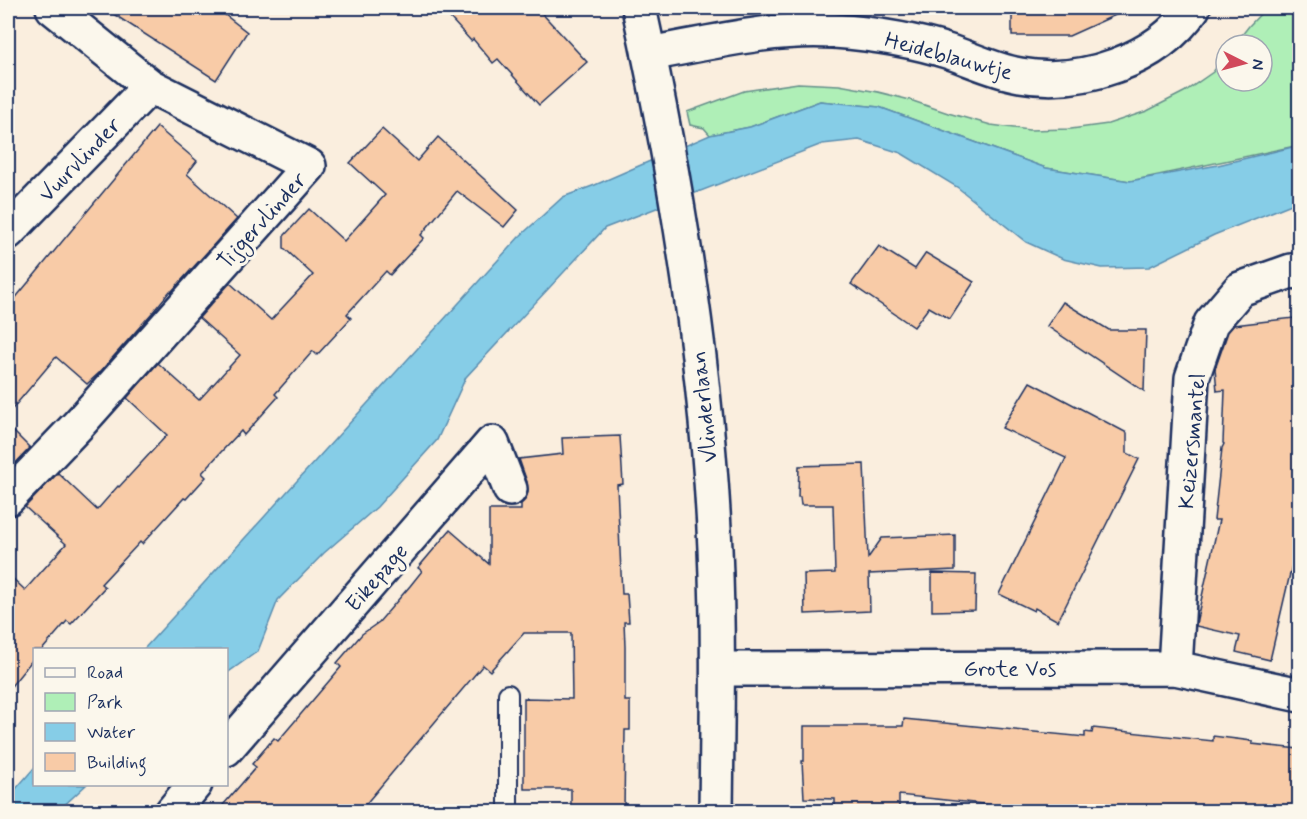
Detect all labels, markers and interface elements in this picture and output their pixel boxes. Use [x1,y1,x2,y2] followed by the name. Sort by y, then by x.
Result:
[882,26,1016,87] street label: Heideblauwtje
[1214,33,1274,93] north arrow
[1246,58,1268,71] text: N
[33,112,128,208] street label: Vuurvlinder
[212,166,316,278] street label: Tijgervlinder
[685,350,725,464] street label: Vlinderlaan
[1173,372,1213,510] street label: Keizersmantel
[340,538,417,620] street label: Eikepage
[33,648,228,786] legend
[964,656,1057,684] street label: Grote Vos
[87,661,123,685] text: Road
[87,691,123,715] text: Park
[87,721,136,745] text: Water
[87,751,147,777] text: Building

